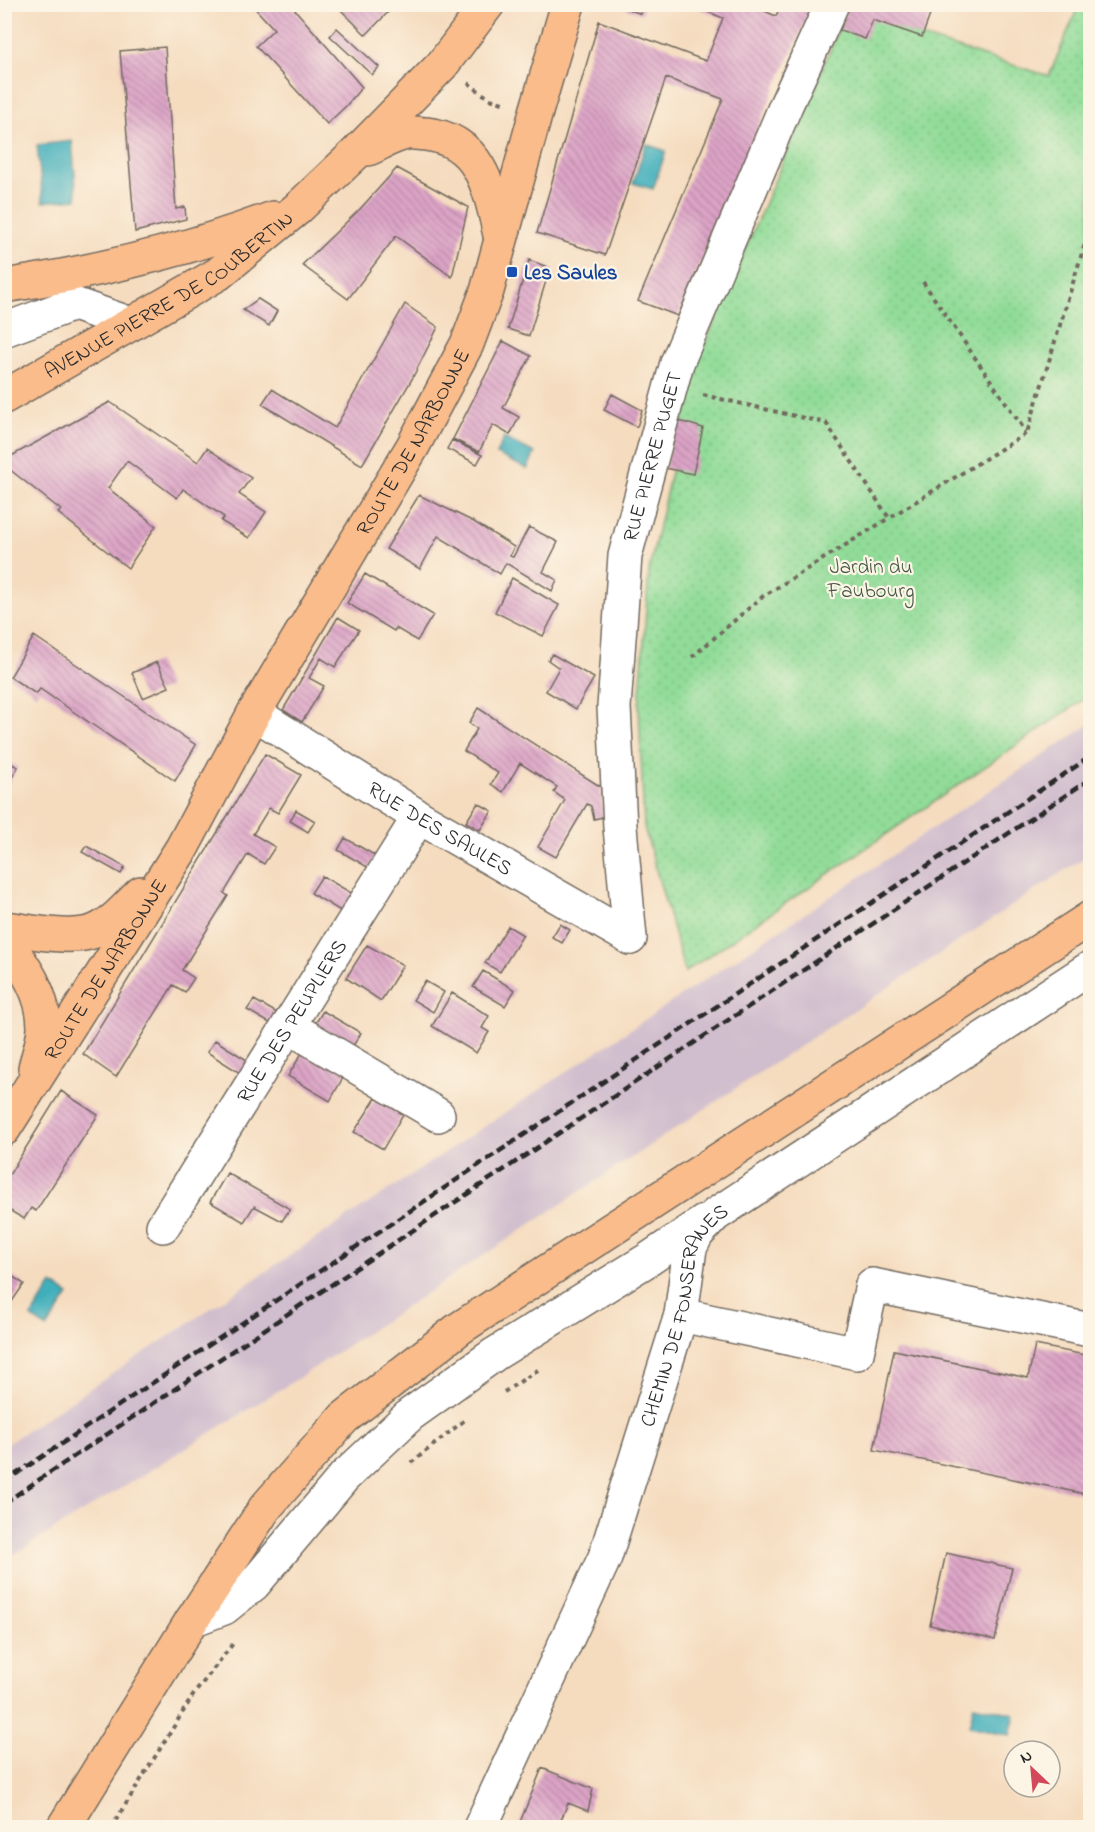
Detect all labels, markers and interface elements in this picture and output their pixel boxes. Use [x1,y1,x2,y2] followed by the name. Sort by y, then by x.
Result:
[39,205,301,388] street label: AVENUE PIERRE DE COUBERTIN
[524,259,618,289] place label: Les Saules
[505,265,519,279] marker: Les Saules
[350,344,479,542] street label: ROUTE DE NARBONNE
[617,369,691,545] street label: RUE PIERRE PUGET
[827,553,914,609] park label: Jardin du Faubourg
[361,775,517,884] street label: RUE DES SAULES
[38,874,176,1067] street label: ROUTE DE NARBONNE
[230,934,356,1110] street label: RUE DES PEUPLIERS
[634,1197,735,1431] street label: CHEMIN DE FONSERANES
[1002,1739,1062,1799] north arrow
[1016,1744,1037,1770] text: N

